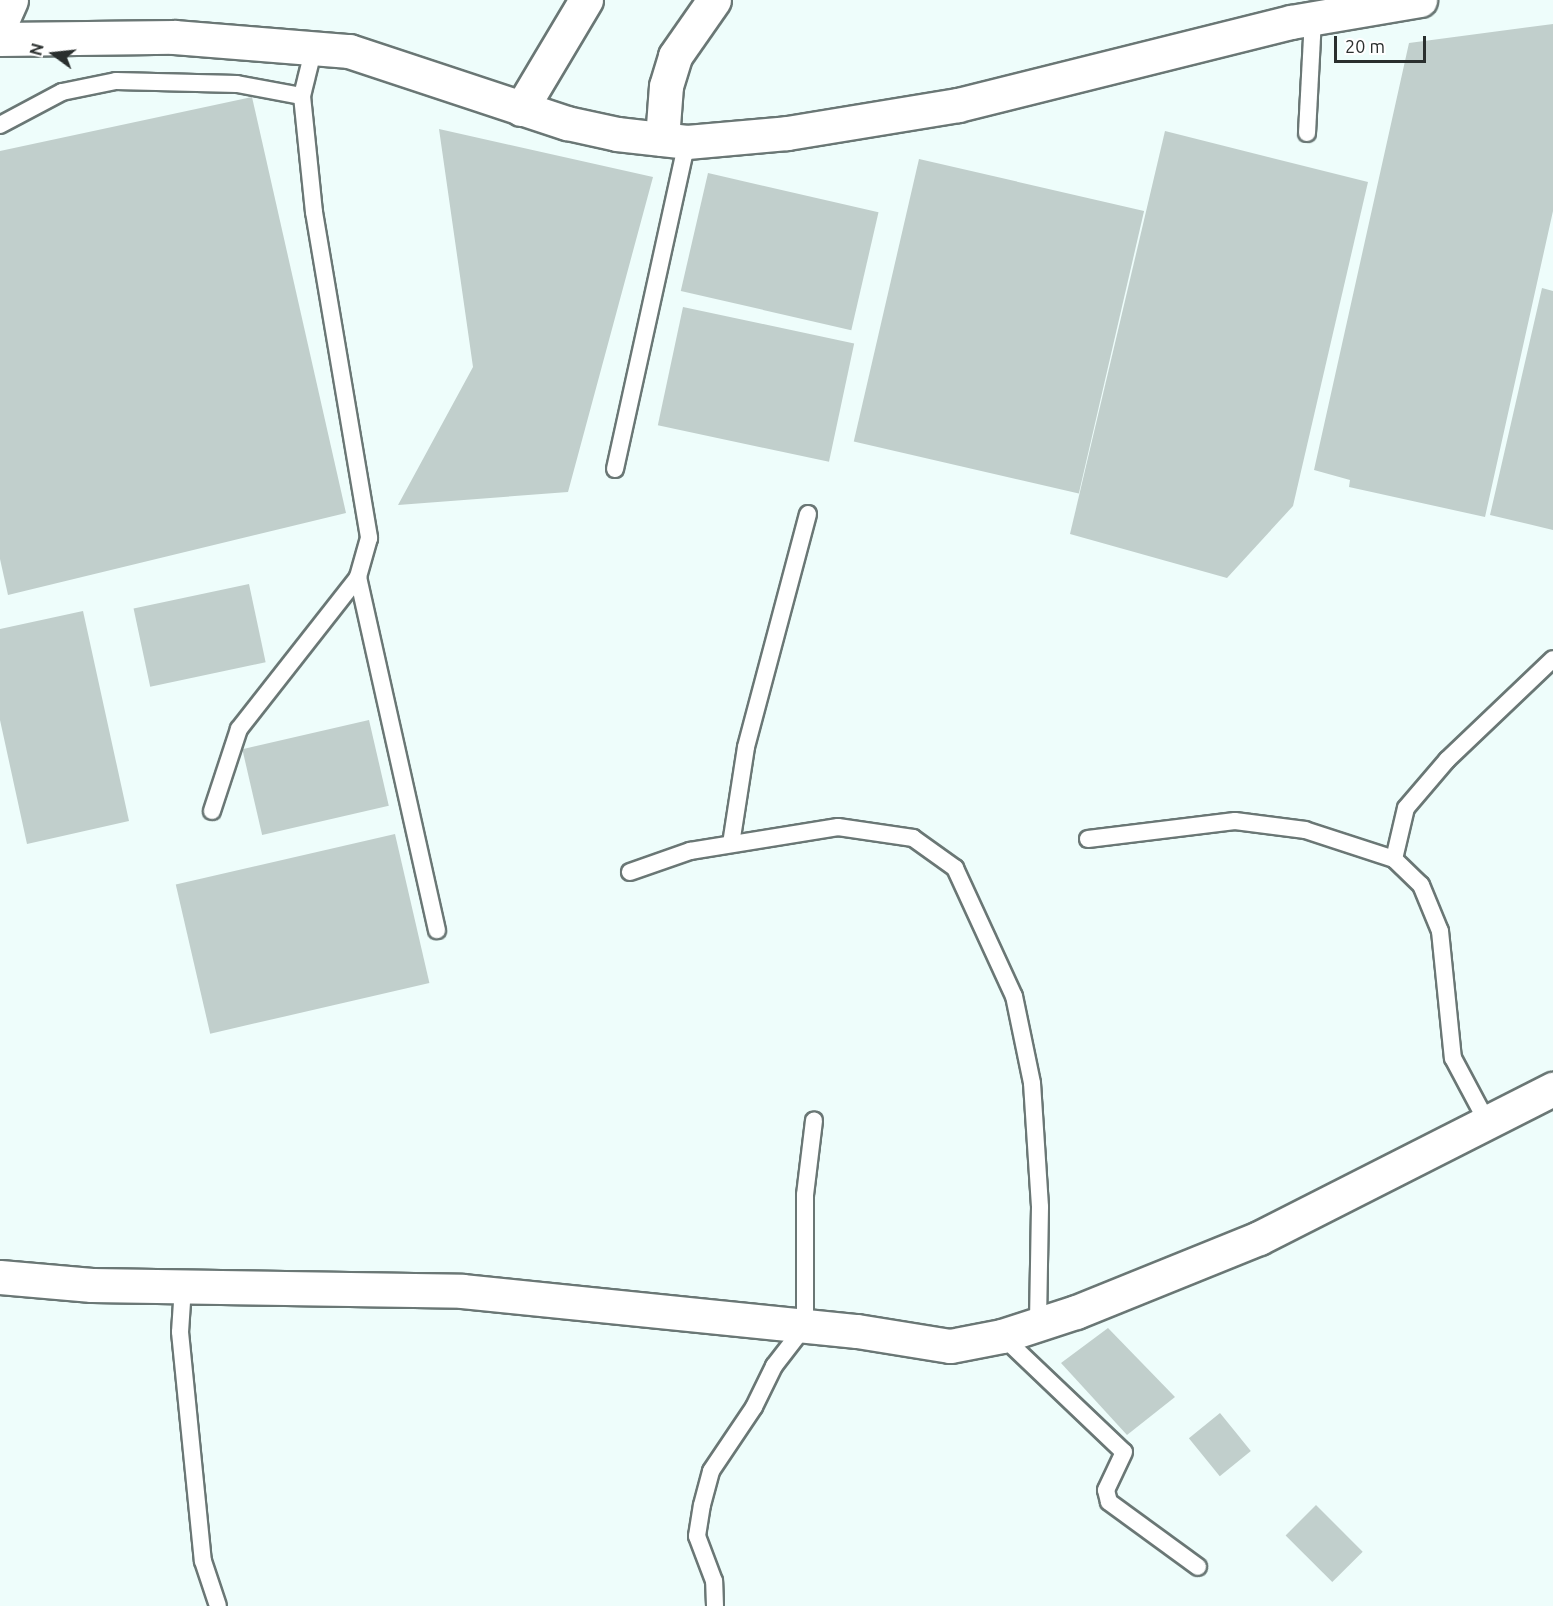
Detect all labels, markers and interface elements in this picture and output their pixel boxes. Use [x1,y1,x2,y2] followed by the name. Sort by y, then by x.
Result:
[24,24,84,84] north arrow
[1337,24,1428,62] scale bar
[1345,36,1385,56] text: 20 m
[26,41,47,57] text: N

